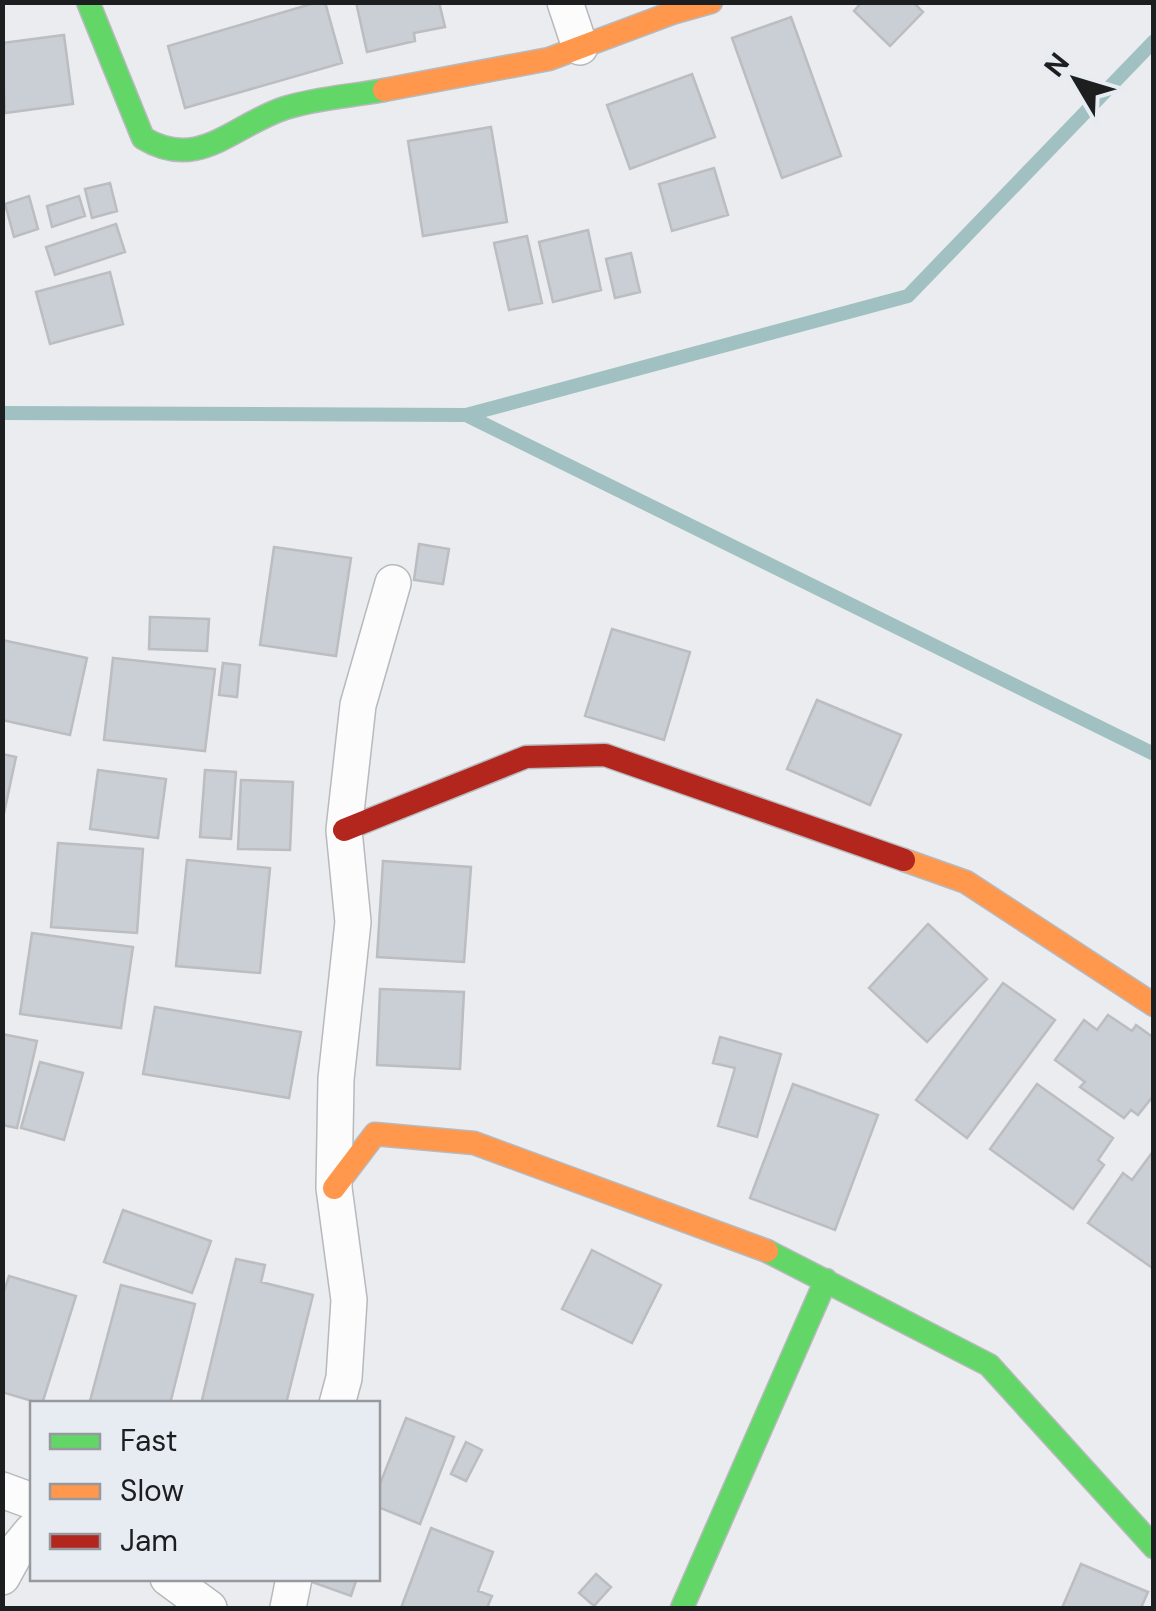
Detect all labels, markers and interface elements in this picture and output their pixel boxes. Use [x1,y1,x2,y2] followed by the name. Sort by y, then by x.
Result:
[1026,30,1126,130] north arrow
[1036,45,1078,84] text: N
[30,1401,380,1581] legend
[120,1421,178,1460] text: Fast
[120,1471,184,1510] text: Slow
[120,1521,178,1560] text: Jam

